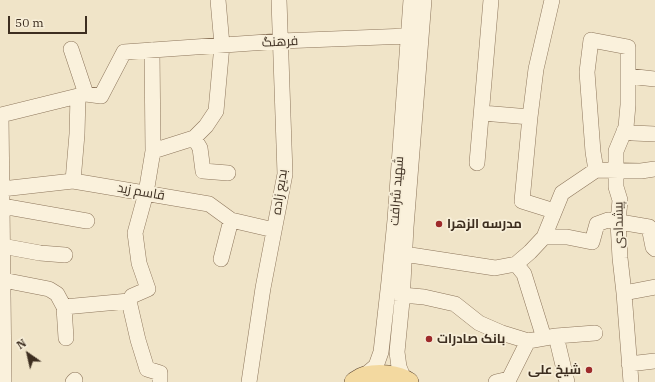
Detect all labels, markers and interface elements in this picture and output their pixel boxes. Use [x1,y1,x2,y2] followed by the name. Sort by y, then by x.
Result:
[10,8,89,34] scale bar
[15,15,44,30] text: 50 m
[261,33,299,51] street label: فرهنگ
[387,156,407,226] street label: شهید شرافت
[269,168,291,216] street label: بدیع زاده
[116,180,166,204] street label: قاسم زید
[611,201,627,249] street label: پیشدادی
[447,216,522,232] place label: مدرسه الزهرا
[434,219,444,229] marker: مدرسه الزهرا
[437,331,505,347] place label: بانک صادرات
[8,334,48,374] north arrow
[424,334,434,344] marker: بانک صادرات
[14,336,29,352] text: N
[528,362,581,378] place label: شیخ علی
[584,365,594,375] marker: شیخ علی

